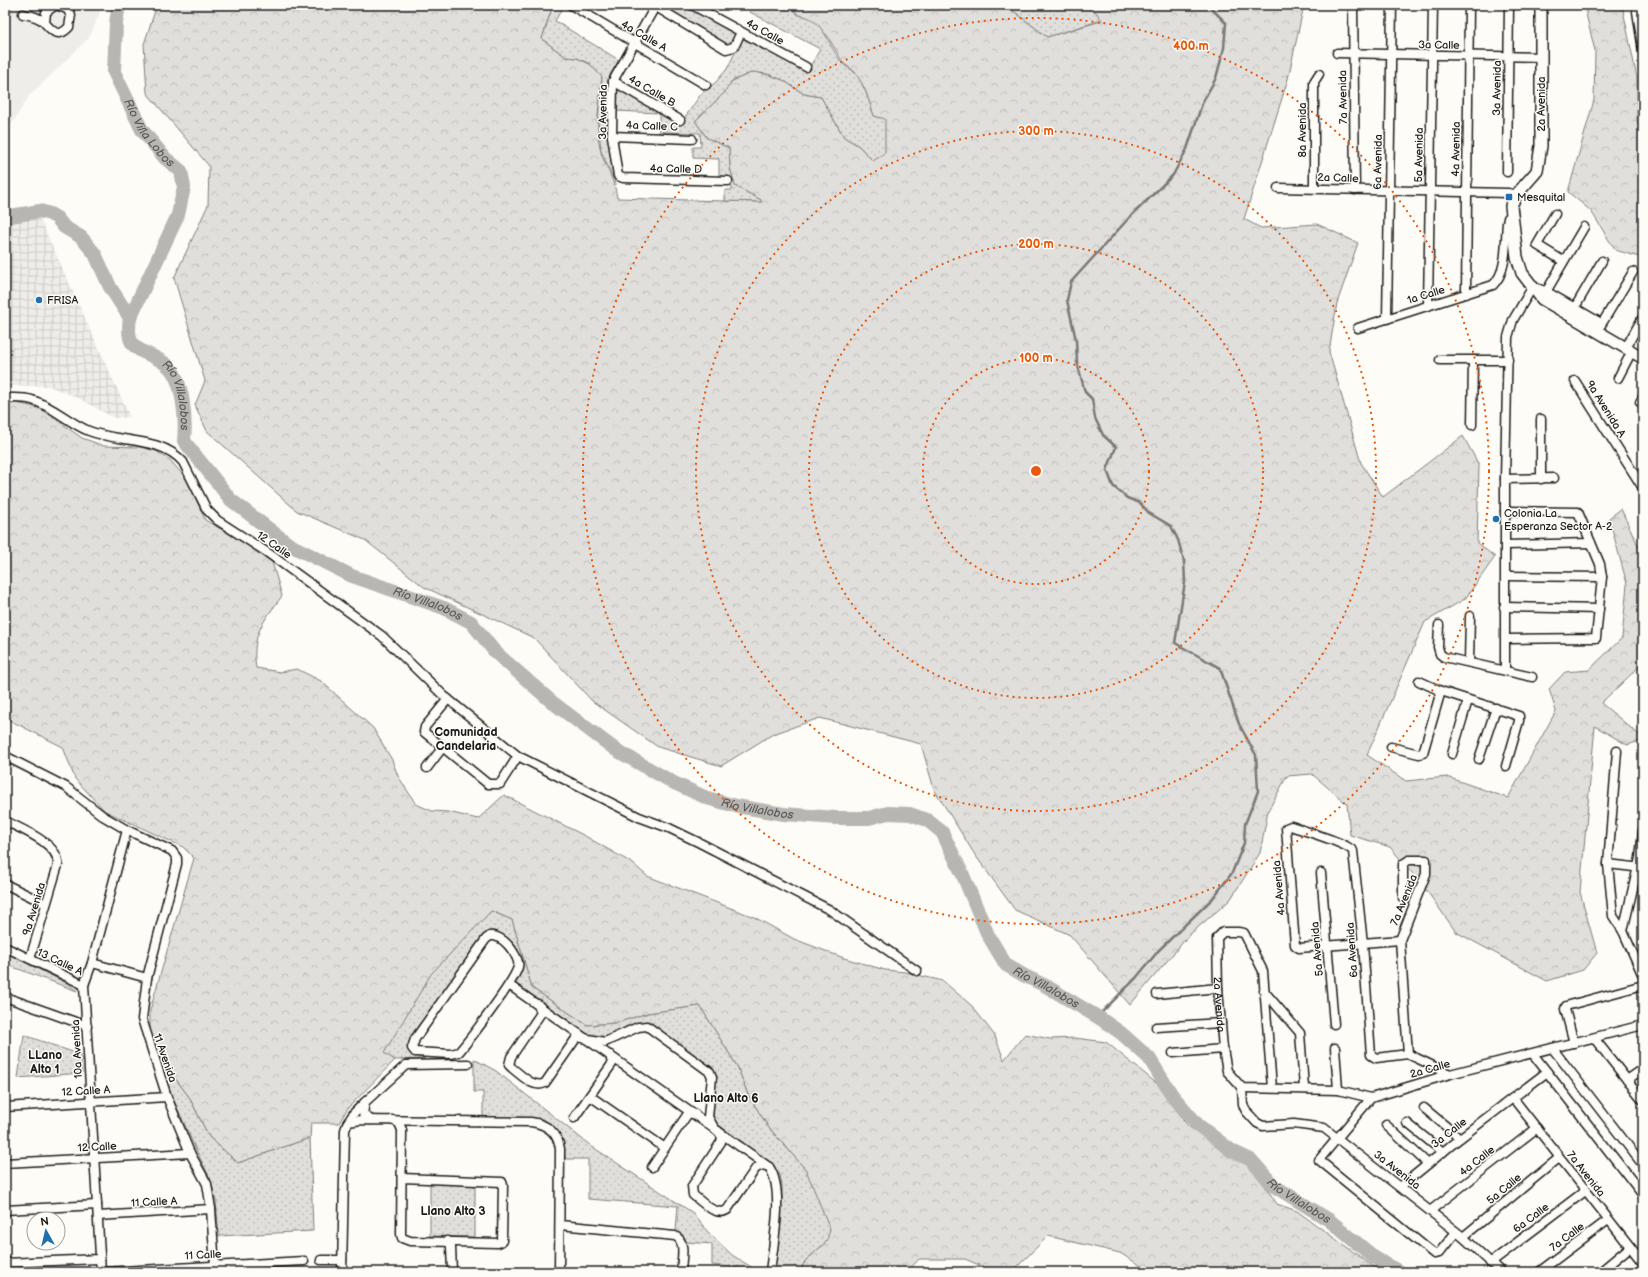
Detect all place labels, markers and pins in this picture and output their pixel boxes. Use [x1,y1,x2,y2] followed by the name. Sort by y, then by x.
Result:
[1517,191,1565,204] place label: Mesquital
[1504,192,1514,202] marker: Mesquital
[47,294,78,307] place label: FRISA
[34,295,44,305] marker: FRISA
[1029,464,1043,478] centre of rings
[1504,507,1613,533] place label: Colonia La Esperanza Sector A-2
[1491,514,1501,524] marker: Colonia La Esperanza Sector A-2

